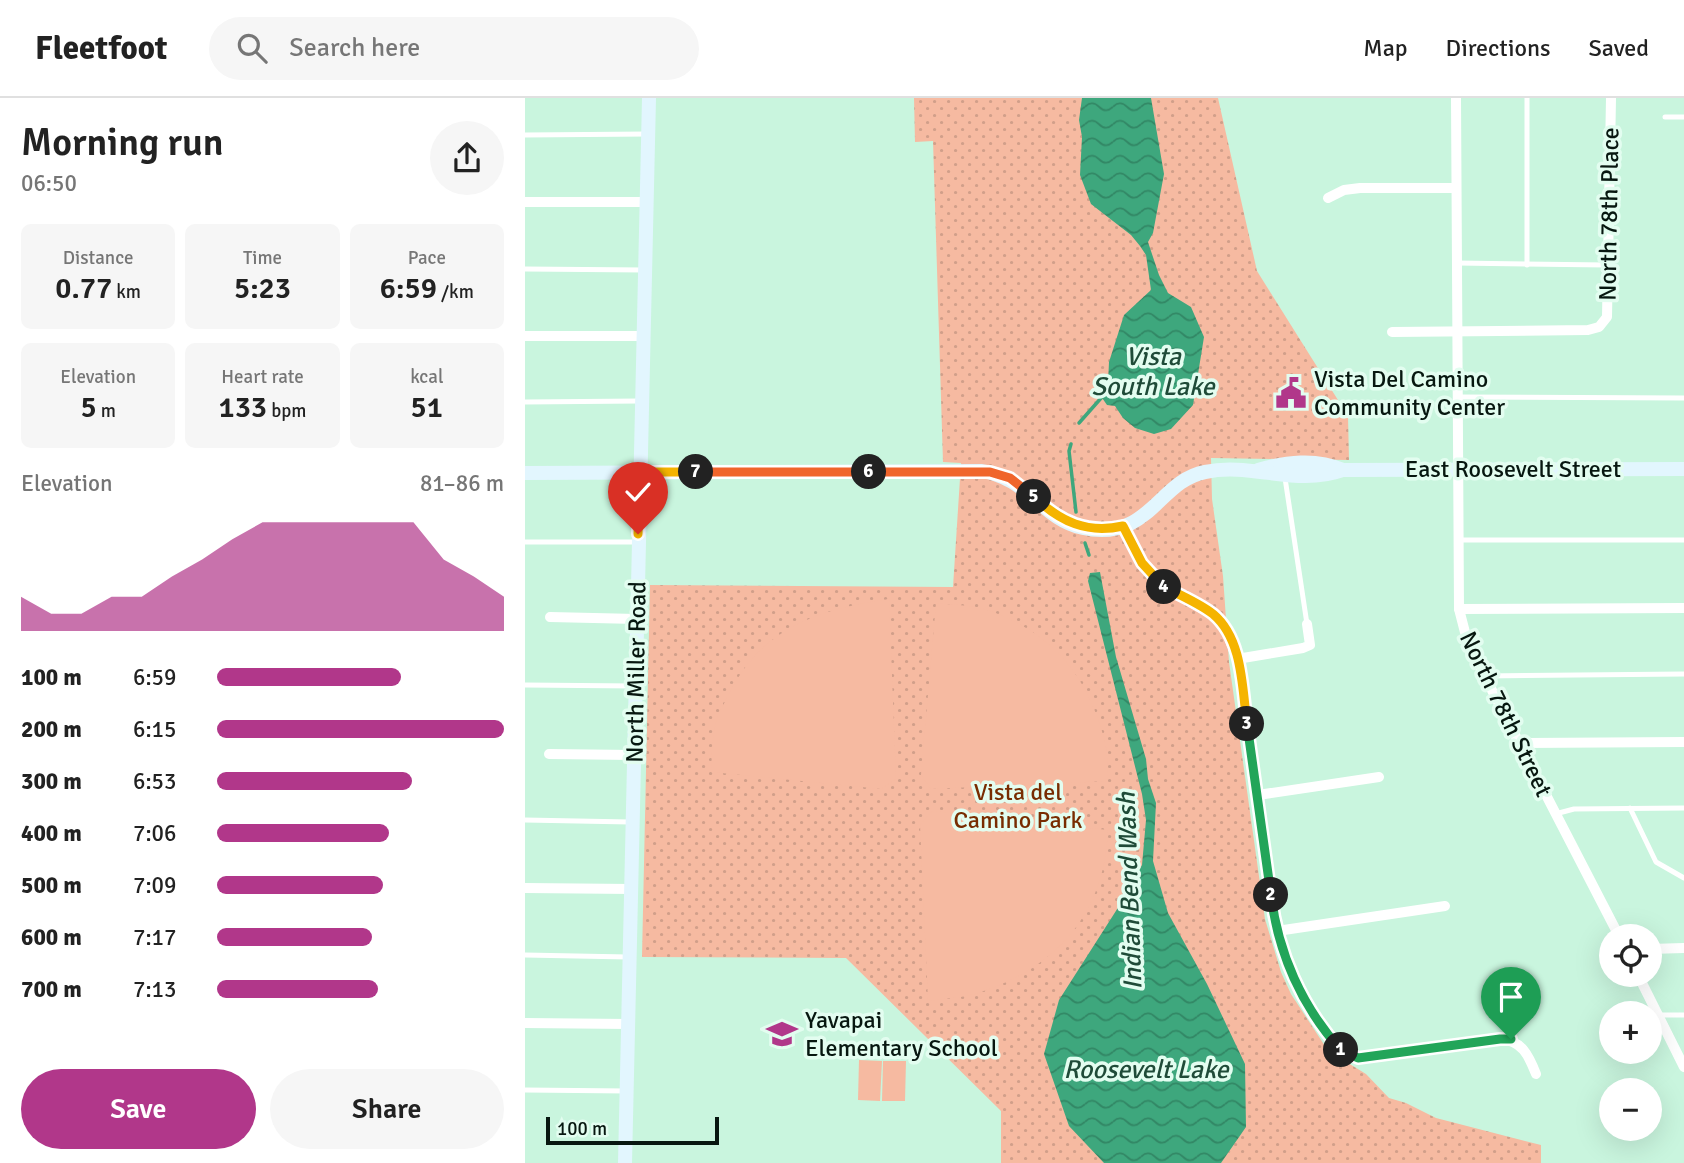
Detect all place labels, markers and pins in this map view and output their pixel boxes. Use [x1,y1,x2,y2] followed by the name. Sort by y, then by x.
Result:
[1314,364,1505,422] place label: Vista Del Camino Community Center
[1274,376,1308,410] public building icon: Vista Del Camino Community Center
[679,454,713,490] pin: 7
[851,454,887,490] pin: 6
[608,462,668,534] pin
[1016,480,1051,514] pin: 5
[1147,570,1181,604] pin: 4
[1229,706,1265,742] pin: 3
[1253,878,1289,912] pin: 2
[1481,967,1541,1039] pin
[805,1005,998,1063] place label: Yavapai Elementary School
[765,1017,799,1051] school or university icon: Yavapai Elementary School
[1323,1032,1359,1068] pin: 1

